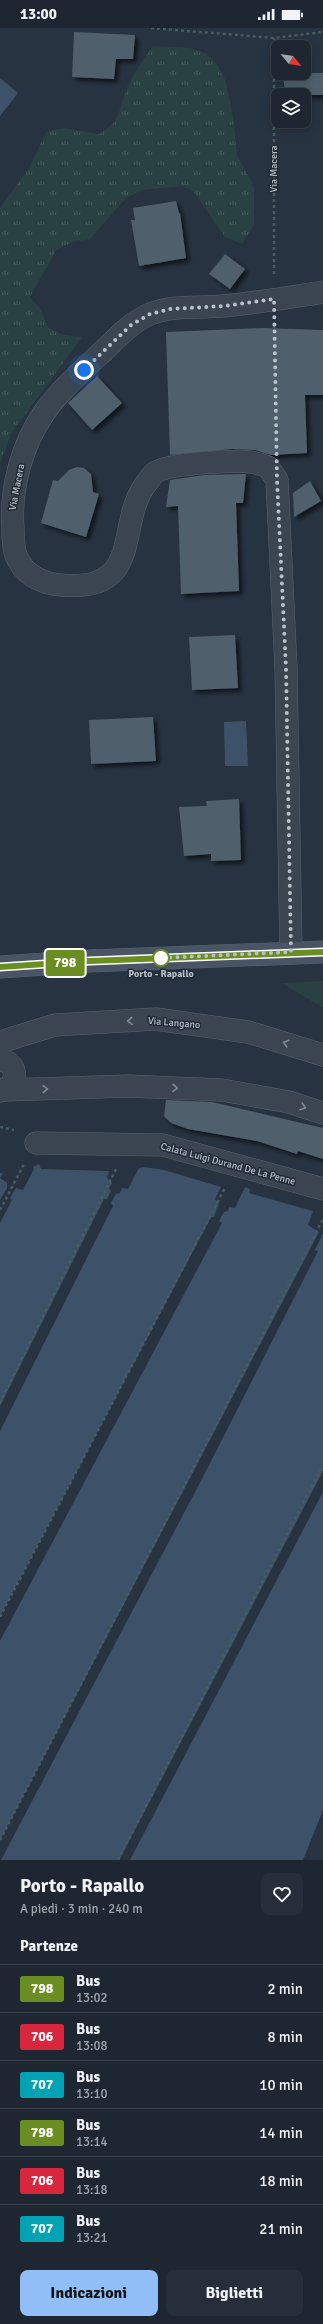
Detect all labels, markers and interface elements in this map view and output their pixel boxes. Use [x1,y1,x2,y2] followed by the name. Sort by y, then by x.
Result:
[20,5,57,23] text: 13:00
[271,40,311,80] north arrow
[271,40,311,128] map controls
[271,88,311,128] button: layers
[268,145,280,193] street label: Via Macera
[74,360,94,380] your location
[7,463,27,511] street label: Via Macera
[152,949,170,967] marker: Porto - Rapallo
[42,950,88,976] line badge: 798
[54,954,76,971] text: 798
[128,968,194,980] place label: Porto - Rapallo
[147,1015,201,1031] street label: Via Langano
[127,1016,133,1025] one-way arrow
[282,1039,289,1048] one-way arrow
[172,1084,178,1092] one-way arrow
[42,1085,48,1093] one-way arrow
[299,1102,306,1111] one-way arrow
[159,1140,297,1188] street label: Calata Luigi Durand De La Penne
[261,1873,303,1915] button: heart
[20,1874,144,1898] text: Porto - Rapallo
[20,1901,143,1917] text: A piedi · 3 min · 240 m
[20,1937,78,1955] text: Partenze
[76,1972,100,1990] text: Bus
[31,1980,53,1997] text: 798
[267,1980,303,1998] text: 2 min
[76,1990,108,2006] text: 13:02
[76,2020,100,2038] text: Bus
[31,2028,53,2045] text: 706
[267,2028,303,2046] text: 8 min
[76,2038,108,2054] text: 13:08
[76,2068,100,2086] text: Bus
[31,2076,53,2093] text: 707
[259,2076,303,2094] text: 10 min
[76,2086,108,2102] text: 13:10
[76,2116,100,2134] text: Bus
[31,2124,53,2141] text: 798
[259,2124,303,2142] text: 14 min
[76,2134,108,2150] text: 13:14
[76,2164,100,2182] text: Bus
[31,2172,53,2189] text: 706
[259,2172,303,2190] text: 18 min
[76,2182,108,2198] text: 13:18
[76,2212,100,2230] text: Bus
[31,2220,53,2237] text: 707
[259,2220,303,2238] text: 21 min
[76,2230,108,2246] text: 13:21
[20,2270,158,2316] button: Indicazioni
[166,2270,303,2316] button: Biglietti

